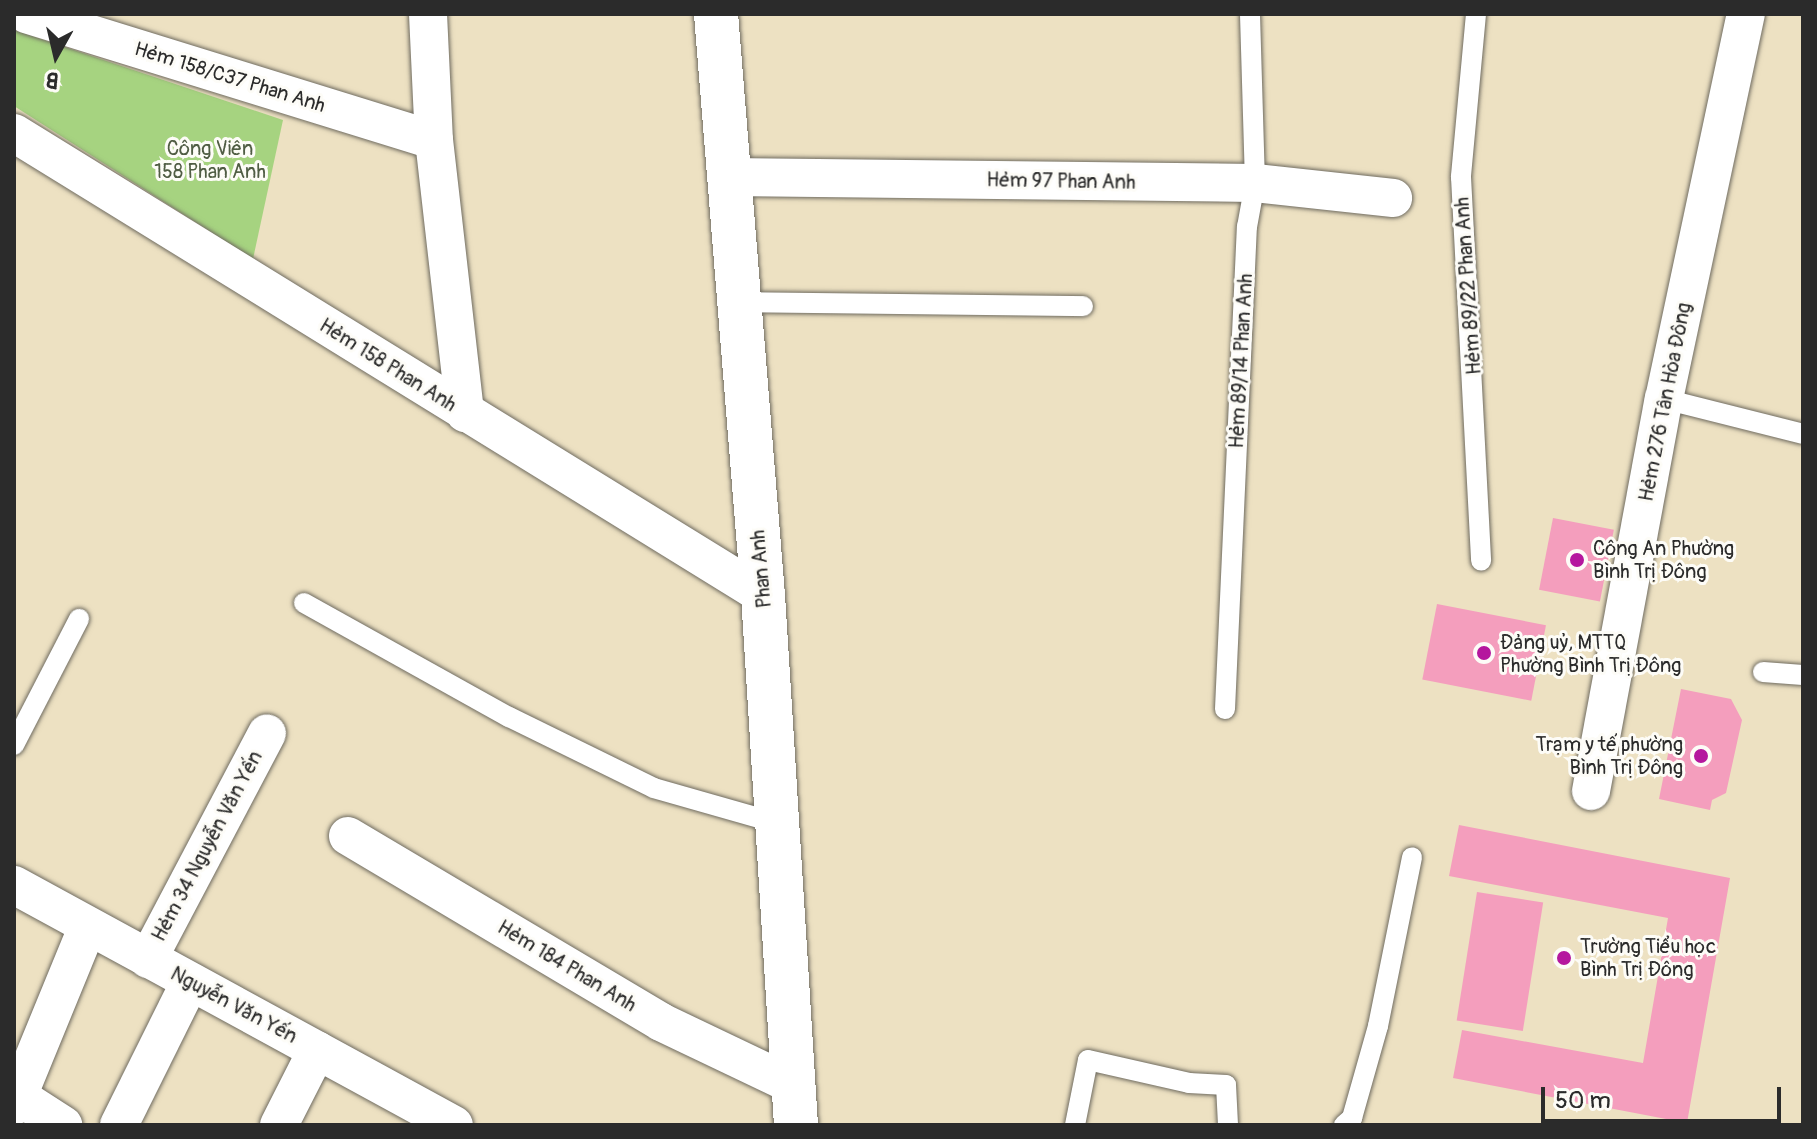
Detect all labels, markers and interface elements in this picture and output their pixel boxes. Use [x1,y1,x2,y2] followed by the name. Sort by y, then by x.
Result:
[16,16,96,96] north arrow
[132,37,328,117] street label: Hẻm 158/C37 Phan Anh
[45,65,61,94] text: B
[154,136,266,183] park label: Công Viên 158 Phan Anh
[986,168,1136,194] street label: Hẻm 97 Phan Anh
[1450,196,1486,376] street label: Hẻm 89/22 Phan Anh
[1224,273,1258,449] street label: Hẻm 89/14 Phan Anh
[1634,300,1696,504] street label: Hẻm 276 Tân Hòa Đông
[315,313,461,417] street label: Hẻm 158 Phan Anh
[746,529,776,609] street label: Phan Anh
[1593,536,1734,583] place label: Công An Phường Bình Trị Đông
[1568,551,1586,569] marker: Công An Phường Bình Trị Đông
[1500,630,1681,677] place label: Đảng uỷ, MTTQ Phường Bình Trị Đông
[1475,644,1493,662] marker: Đảng uỷ, MTTQ Phường Bình Trị Đông
[1535,732,1683,779] place label: Trạm y tế phường Bình Trị Đông
[1690,745,1712,767] marker: Trạm y tế phường Bình Trị Đông
[147,747,267,945] street label: Hẻm 34 Nguyễn Văn Yến
[493,915,641,1017] street label: Hẻm 184 Phan Anh
[1580,934,1716,981] place label: Trường Tiểu học Bình Trị Đông
[1555,949,1573,967] marker: Trường Tiểu học Bình Trị Đông
[167,962,301,1048] street label: Nguyễn Văn Yến
[1545,1071,1785,1121] scale bar
[1555,1086,1611,1115] text: 50 m

